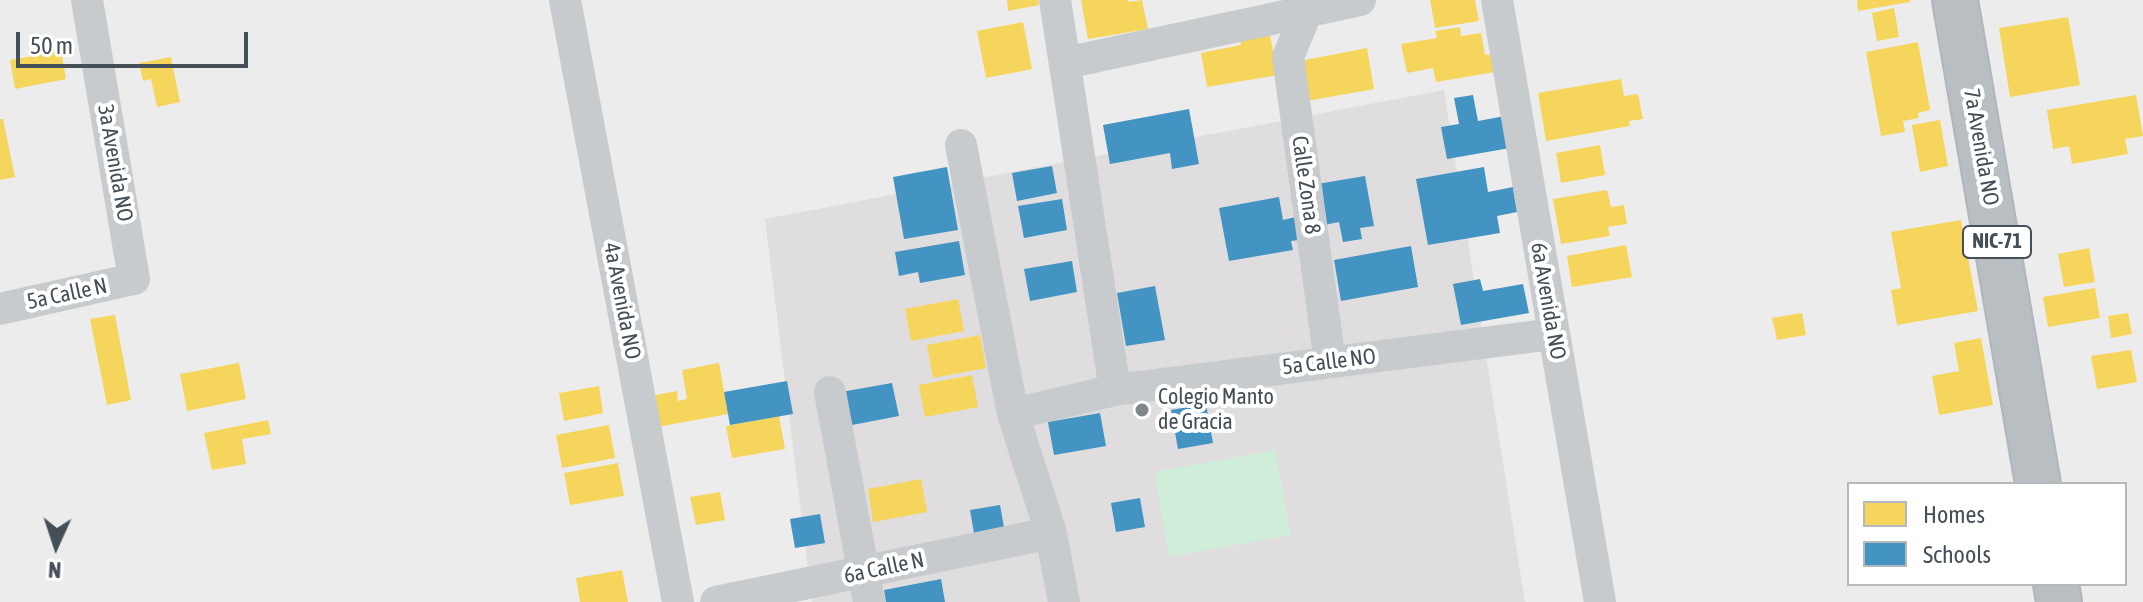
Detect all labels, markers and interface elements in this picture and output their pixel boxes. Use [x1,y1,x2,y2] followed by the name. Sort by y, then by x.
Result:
[20,16,252,66] scale bar
[30,32,73,59] text: 50 m
[1958,86,2004,208] street label: 7a Avenida NO
[92,102,138,224] street label: 3a Avenida NO
[1286,134,1326,236] street label: Calle Zona 8
[1963,226,2031,258] road number: NIC-71
[598,240,646,362] street label: 4a Avenida NO
[1525,240,1571,362] street label: 6a Avenida NO
[25,273,109,315] street label: 5a Calle N
[1281,343,1377,381] street label: 5a Calle NO
[1158,384,1274,436] place label: Colegio Manto de Gracia
[1133,401,1151,419] marker: Colegio Manto de Gracia
[1847,482,2127,586] legend
[1923,501,1985,528] text: Homes
[16,506,96,586] north arrow
[1923,541,1991,568] text: Schools
[842,547,926,589] street label: 6a Calle N
[48,557,62,583] text: N

